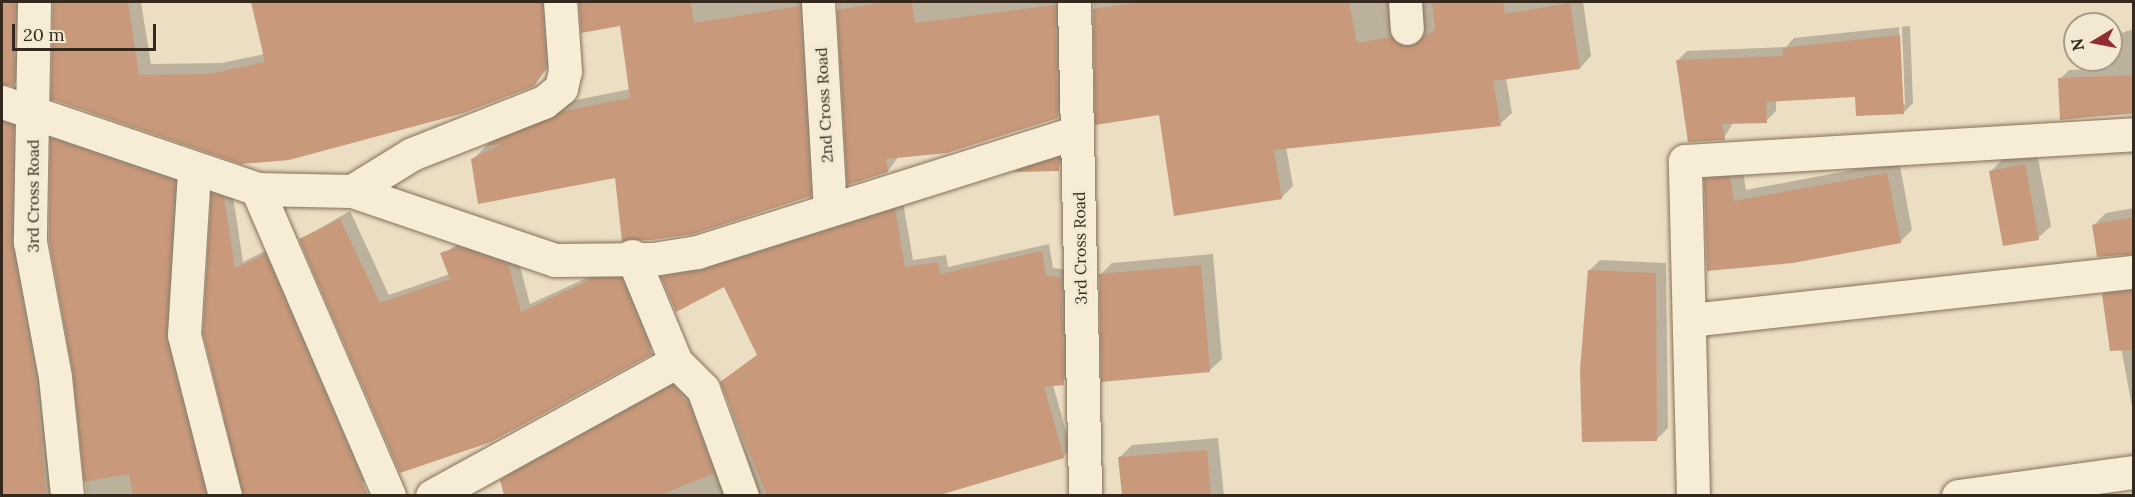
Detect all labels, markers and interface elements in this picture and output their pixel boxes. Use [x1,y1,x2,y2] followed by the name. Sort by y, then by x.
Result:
[15,12,159,50] scale bar
[2063,12,2123,72] north arrow
[23,23,65,46] text: 20 m
[2066,37,2088,53] text: N
[811,47,837,163] street label: 2nd Cross Road
[23,139,43,253] street label: 3rd Cross Road
[1069,191,1091,305] street label: 3rd Cross Road

